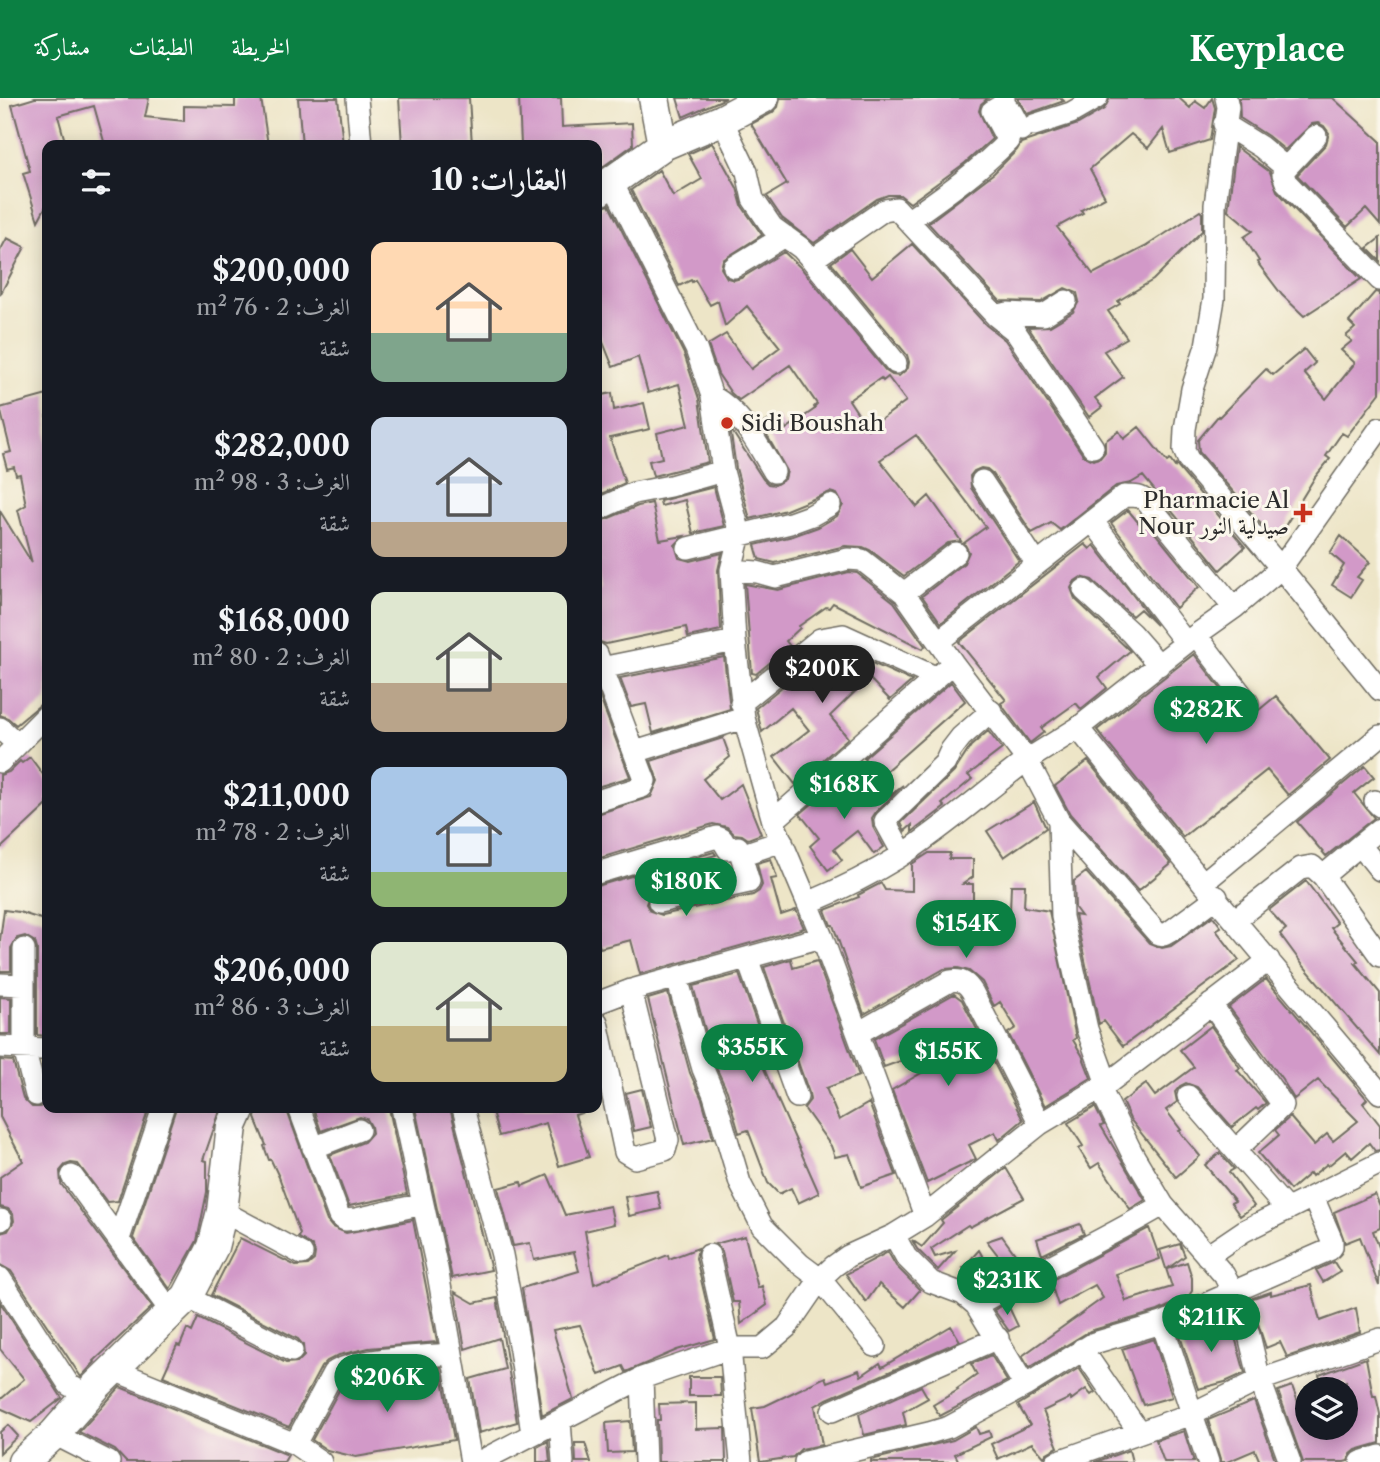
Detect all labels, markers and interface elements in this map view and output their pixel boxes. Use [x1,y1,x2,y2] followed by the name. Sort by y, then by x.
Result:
[1189,29,1345,70] text: Keyplace
[35,32,90,61] text: مشاركة
[128,32,194,61] text: الطبقات
[232,32,290,61] text: الخريطة
[431,161,567,198] text: العقارات: 10
[77,163,115,201] icon: filters
[212,252,350,289] text: $200,000
[427,270,511,354] icon: home
[196,293,350,321] text: الغرف: 2 · 76 m²
[320,334,350,362] text: شقة
[741,409,884,437] place label: Sidi Boushah
[719,415,735,431] marker: Sidi Boushah
[214,427,350,464] text: $282,000
[427,445,511,529] icon: home
[194,468,350,496] text: الغرف: 3 · 98 m²
[1138,486,1289,541] place label: Pharmacie Al Nour صيدلية النور
[1295,505,1311,521] marker: Pharmacie Al Nour صيدلية النور
[320,509,350,537] text: شقة
[218,602,350,639] text: $168,000
[427,620,511,704] icon: home
[192,643,350,671] text: الغرف: 2 · 80 m²
[773,646,871,705] pin: $200K
[785,654,859,682] text: $200K
[320,684,350,712] text: شقة
[1157,686,1255,746] pin: $282K
[1170,695,1242,723] text: $282K
[795,762,893,821] pin: $168K
[809,770,879,798] text: $168K
[223,777,350,814] text: $211,000
[427,795,511,879] icon: home
[196,818,350,846] text: الغرف: 2 · 78 m²
[637,858,735,918] pin: $180K
[320,859,350,887] text: شقة
[651,867,721,895] text: $180K
[917,900,1015,960] pin: $154K
[932,909,1000,937] text: $154K
[213,952,350,989] text: $206,000
[427,970,511,1054] icon: home
[194,993,350,1021] text: الغرف: 3 · 86 m²
[703,1024,801,1084] pin: $355K
[899,1028,997,1088] pin: $155K
[717,1033,787,1061] text: $355K
[320,1034,350,1062] text: شقة
[915,1037,981,1065] text: $155K
[958,1258,1056,1317] pin: $231K
[973,1266,1041,1294] text: $231K
[1162,1294,1260,1354] pin: $211K
[1178,1303,1244,1331] text: $211K
[338,1354,436,1414] pin: $206K
[350,1363,424,1391] text: $206K
[1295,1377,1358,1440] map controls
[1295,1377,1358,1440] button: layers

